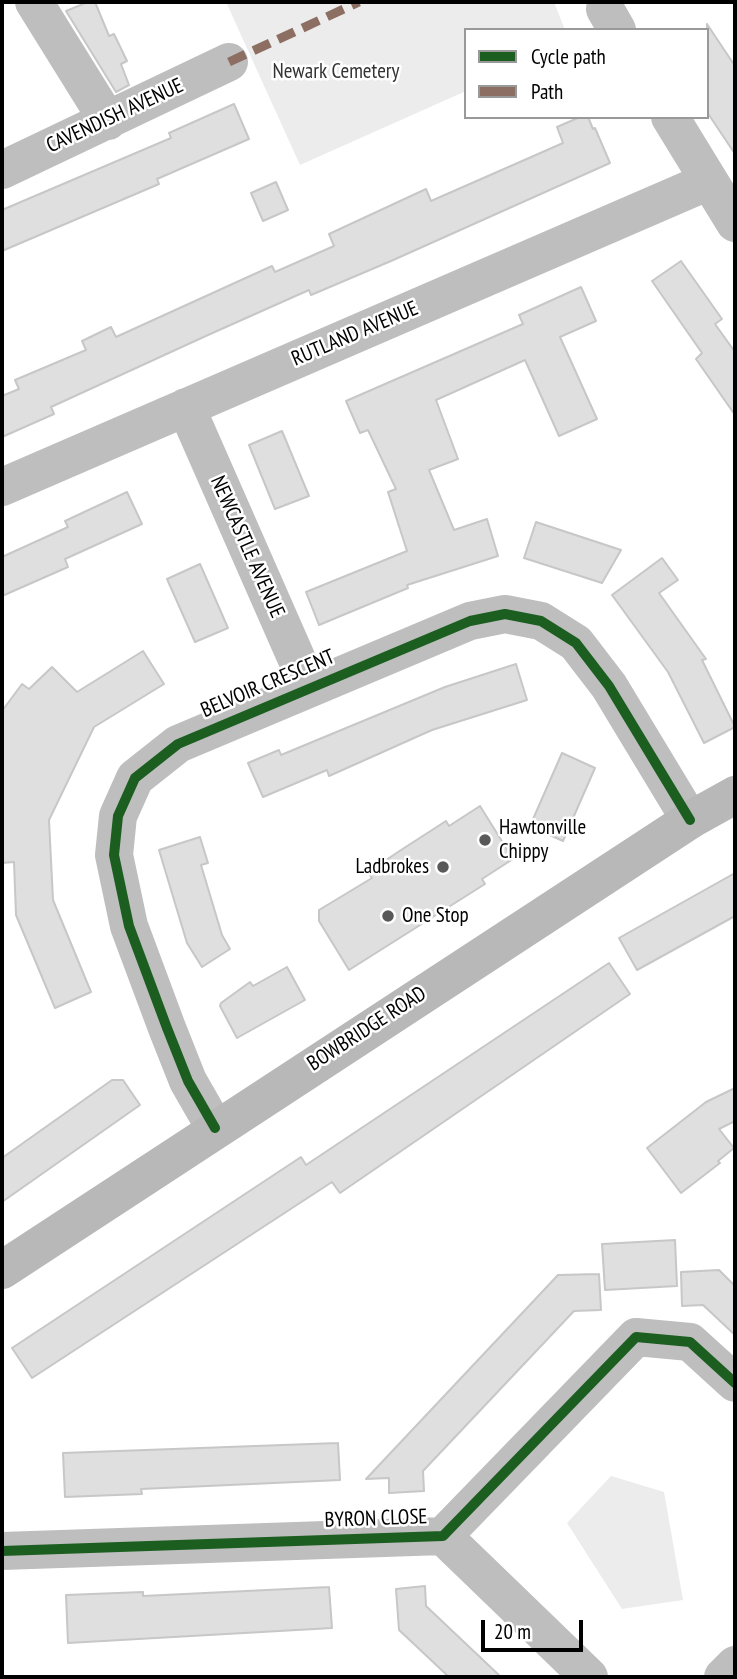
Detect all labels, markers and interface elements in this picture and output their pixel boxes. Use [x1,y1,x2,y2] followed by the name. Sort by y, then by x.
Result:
[464,28,709,119] legend
[531,43,606,70] text: Cycle path
[273,59,399,85] park label: Newark Cemetery
[43,73,187,159] street label: CAVENDISH AVENUE
[531,78,563,105] text: Path
[288,296,422,372] street label: RUTLAND AVENUE
[204,472,290,622] street label: NEWCASTLE AVENUE
[197,644,339,724] street label: BELVOIR CRESCENT
[499,815,586,865] place label: Hawtonville Chippy
[477,832,493,848] marker: Hawtonville Chippy
[355,854,429,880] place label: Ladbrokes
[435,859,451,875] marker: Ladbrokes
[402,903,469,929] place label: One Stop
[380,908,396,924] marker: One Stop
[303,981,431,1077] street label: BOWBRIDGE ROAD
[324,1505,428,1533] street label: BYRON CLOSE
[485,1606,586,1650] scale bar
[494,1618,531,1645] text: 20 m

